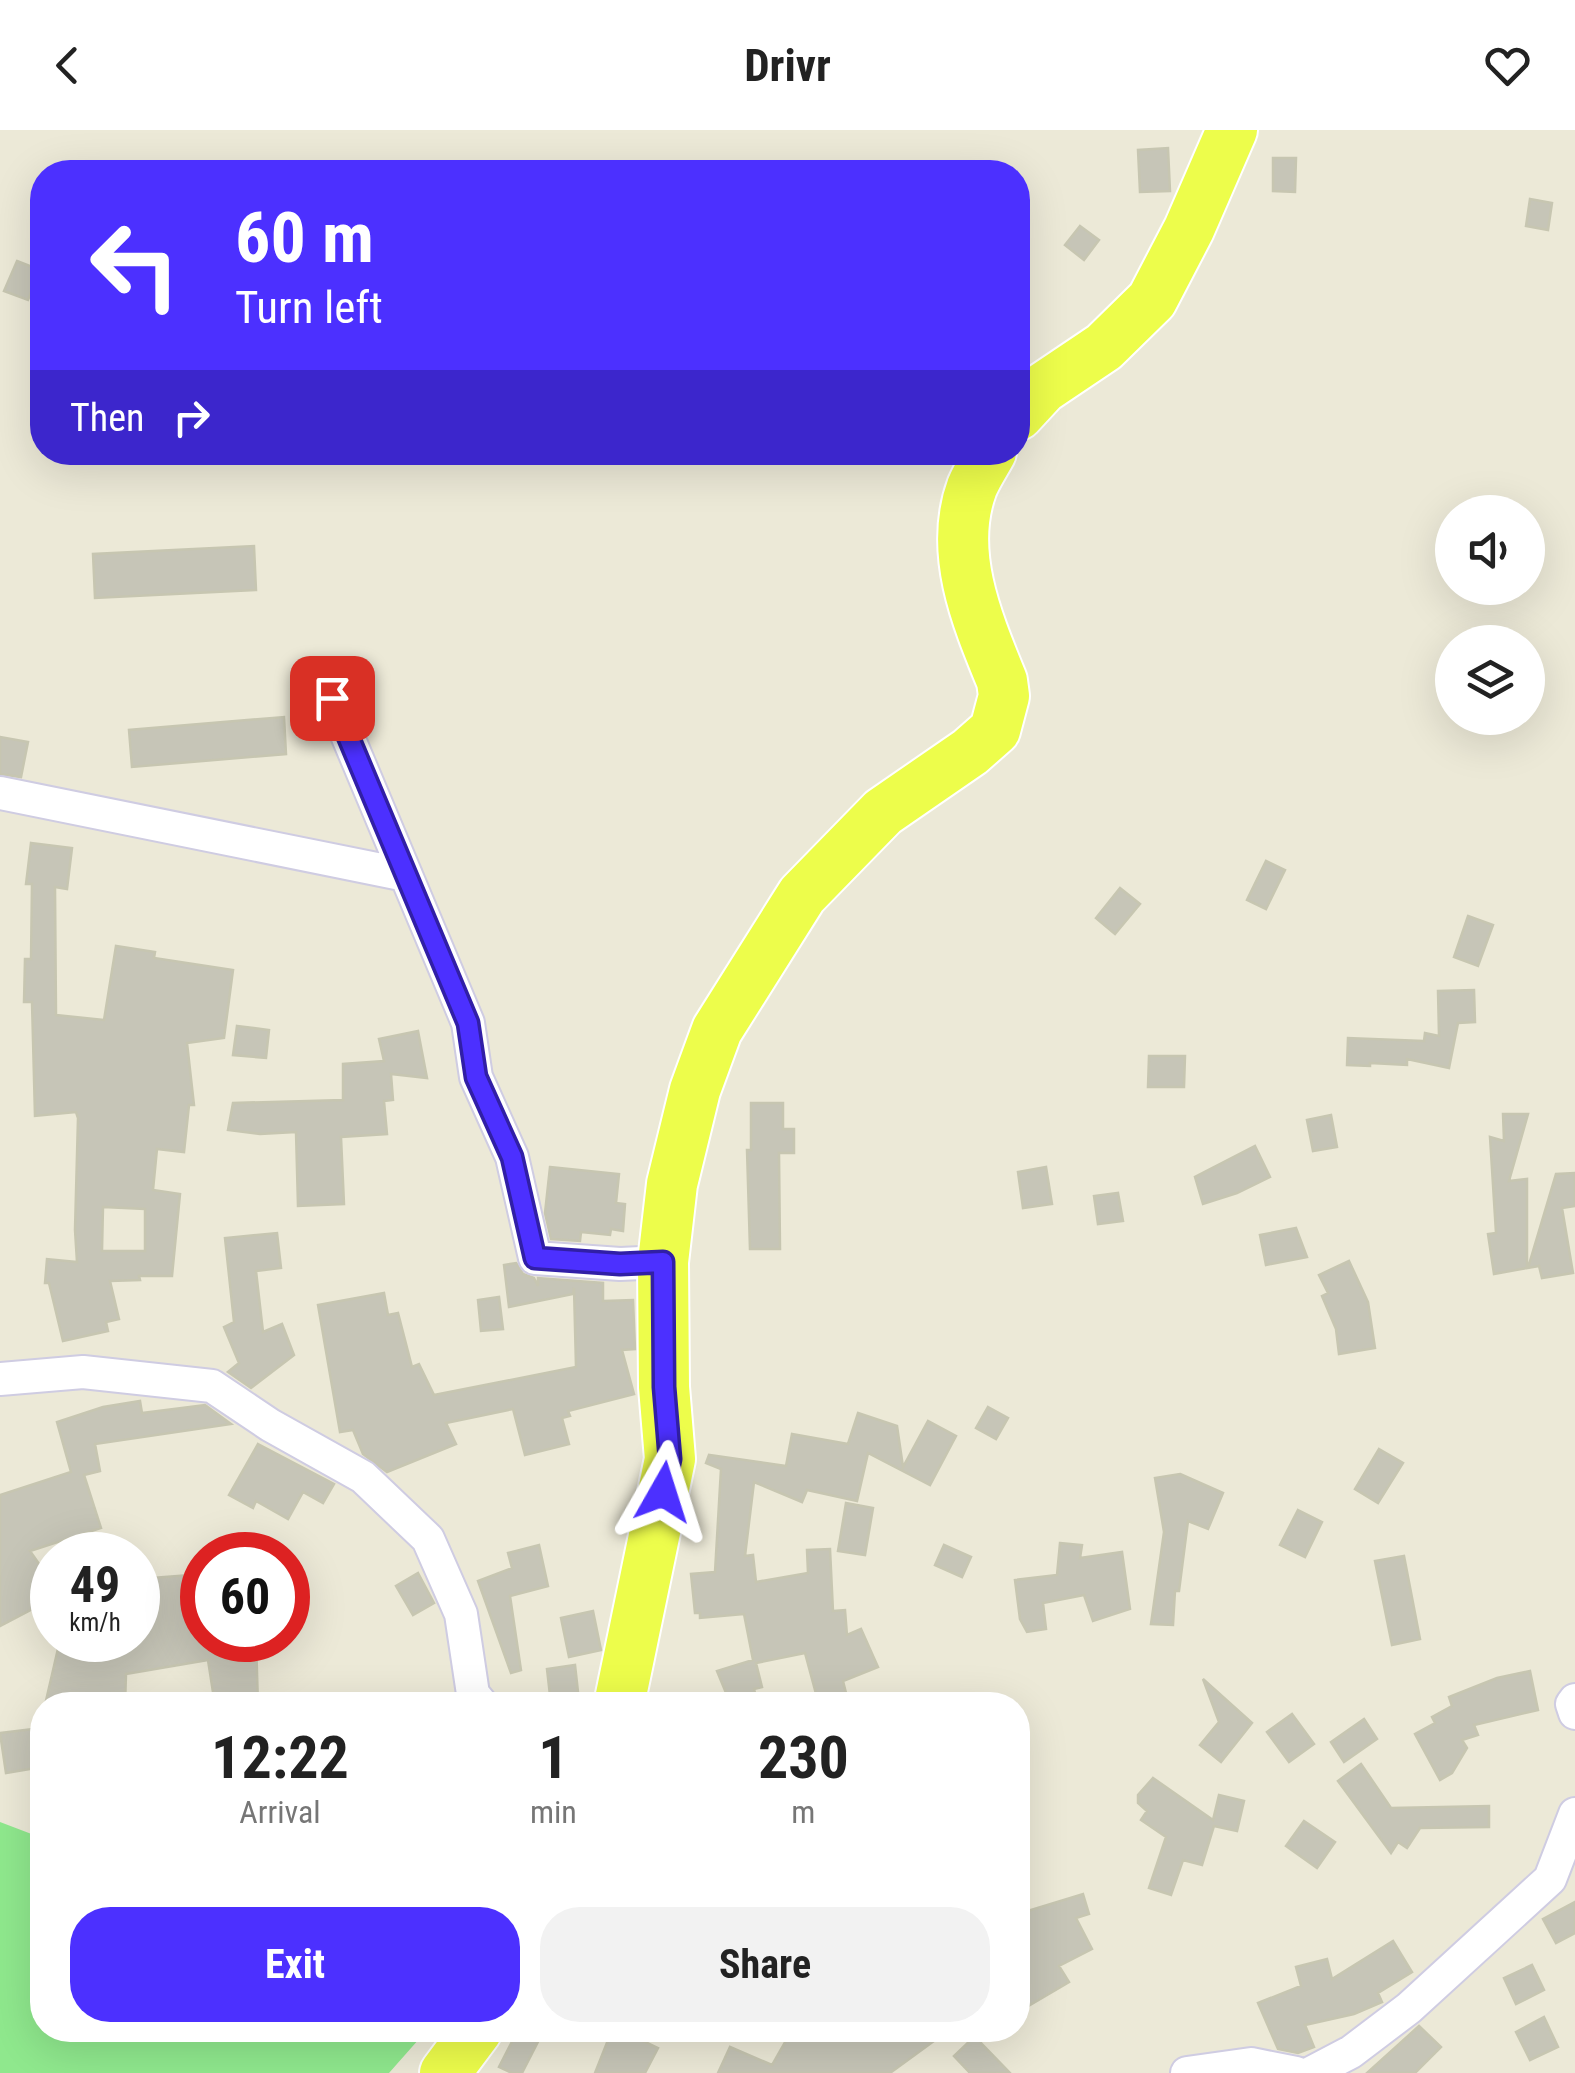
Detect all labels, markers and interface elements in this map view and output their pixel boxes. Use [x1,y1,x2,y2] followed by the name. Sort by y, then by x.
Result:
[40,38,95,93] icon: back
[1480,38,1535,93] icon: heart
[744,39,831,92] text: Drivr
[235,197,374,279] text: 60 m
[70,200,200,330] icon: left
[235,281,383,334] text: Turn left
[164,390,219,445] icon: right
[70,396,144,440] text: Then
[1435,495,1545,735] map controls
[1435,495,1545,605] button: sound
[1435,625,1545,735] button: layers
[290,656,375,741] pin
[305,671,360,726] icon: arrive
[611,1440,715,1544] position arrow
[180,1532,310,1662] speed limit sign: 60
[70,1556,120,1614] text: 49
[69,1608,121,1637] text: km/h
[211,1722,349,1793] text: 12:22
[538,1722,569,1793] text: 1
[758,1722,849,1793] text: 230
[239,1793,321,1831] text: Arrival
[530,1793,577,1831] text: min
[791,1793,815,1831] text: m
[70,1907,520,2022] button: Exit
[540,1907,990,2022] button: Share

